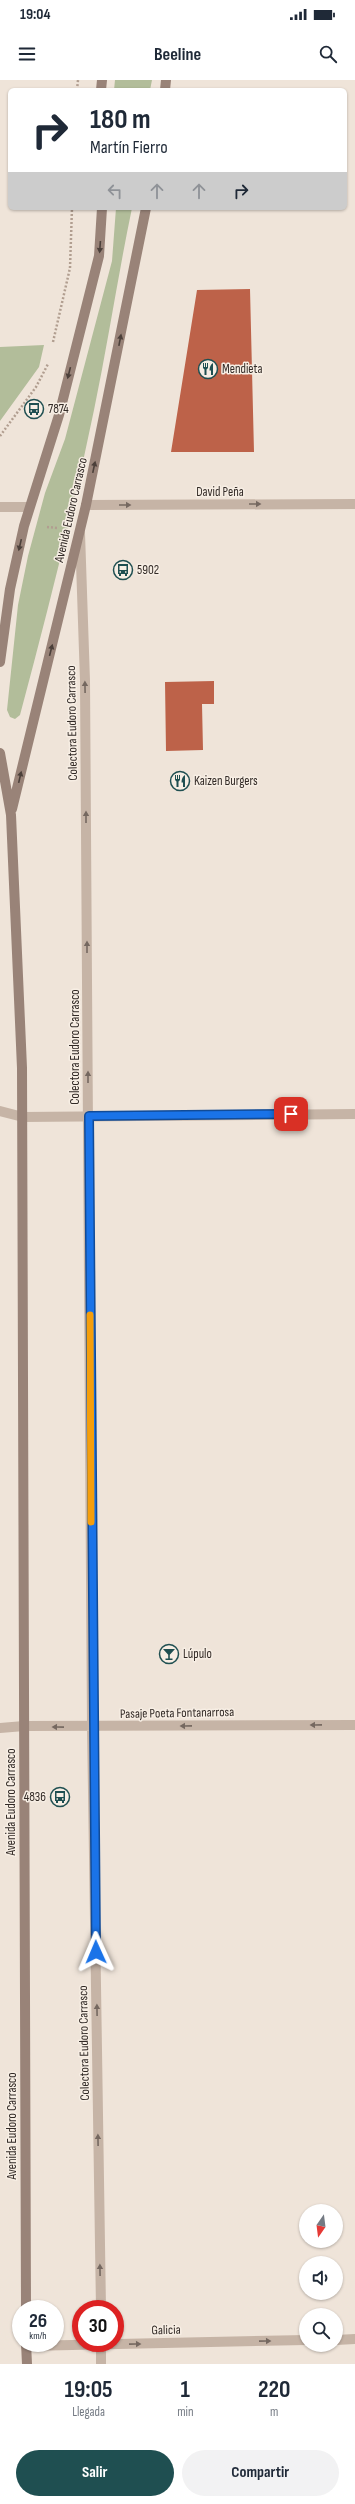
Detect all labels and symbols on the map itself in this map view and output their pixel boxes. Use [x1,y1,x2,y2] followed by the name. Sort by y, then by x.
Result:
[96,241,103,253] one-way arrow
[117,334,123,346] one-way arrow
[197,358,219,380] restaurant icon: Mendieta
[222,361,262,377] place label: Mendieta
[66,367,72,379] one-way arrow
[23,398,45,420] bus stop icon: 7874
[48,401,69,417] place label: 7874
[51,456,91,565] street label: Avenida Eudoro Carrasco
[91,461,97,473] one-way arrow
[196,484,244,500] street label: David Peña
[249,501,262,507] one-way arrow
[119,502,132,508] one-way arrow
[17,539,23,551] one-way arrow
[112,559,134,581] bus stop icon: 5902
[137,562,159,578] place label: 5902
[48,644,54,656] one-way arrow
[63,665,81,781] street label: Colectora Eudoro Carrasco
[82,680,88,693] one-way arrow
[17,770,23,783] one-way arrow
[169,770,191,792] restaurant icon: Kaizen Burgers
[194,773,258,789] place label: Kaizen Burgers
[83,810,89,823] one-way arrow
[84,940,90,953] one-way arrow
[67,989,83,1105] street label: Colectora Eudoro Carrasco
[85,1070,91,1083] one-way arrow
[274,1097,308,1131] pin
[158,1643,180,1665] bar icon: Lúpulo
[183,1646,212,1662] place label: Lúpulo
[120,1704,234,1722] street label: Pasaje Poeta Fontanarrosa
[309,1722,322,1728] one-way arrow
[179,1723,192,1729] one-way arrow
[51,1724,64,1730] one-way arrow
[3,1748,19,1857] street label: Avenida Eudoro Carrasco
[49,1786,71,1808] bus stop icon: 4836
[24,1789,46,1805] place label: 4836
[75,1931,117,1973] position arrow
[75,1985,93,2101] street label: Colectora Eudoro Carrasco
[93,2004,100,2016] one-way arrow
[4,2072,20,2181] street label: Avenida Eudoro Carrasco
[95,2134,102,2146] one-way arrow
[299,2204,343,2248] north arrow
[97,2263,103,2276] one-way arrow
[72,2300,124,2352] speed limit sign: 30
[151,2322,181,2338] street label: Galicia
[259,2338,272,2344] one-way arrow
[129,2341,142,2347] one-way arrow

